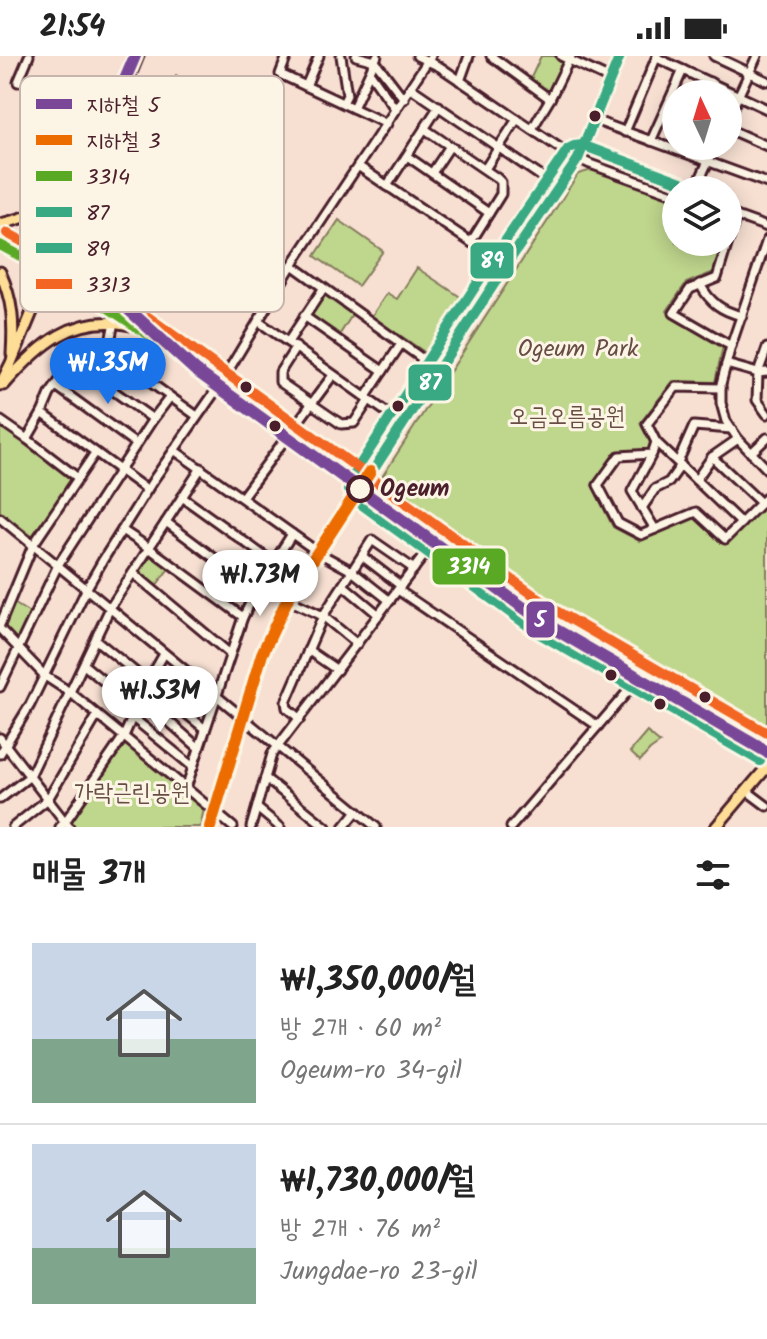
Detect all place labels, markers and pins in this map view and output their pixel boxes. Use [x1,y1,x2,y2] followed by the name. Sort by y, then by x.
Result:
[587,108,603,124] unlabelled marker
[43,338,173,406] pin: ₩1.35M
[238,379,254,395] unlabelled marker
[390,398,406,414] unlabelled marker
[267,418,283,434] unlabelled marker
[380,470,449,509] place label: Ogeum
[347,476,373,502] marker: Ogeum
[195,550,325,618] pin: ₩1.73M
[95,666,225,734] pin: ₩1.53M
[603,667,619,683] unlabelled marker
[697,689,713,705] unlabelled marker
[652,696,668,712] unlabelled marker

